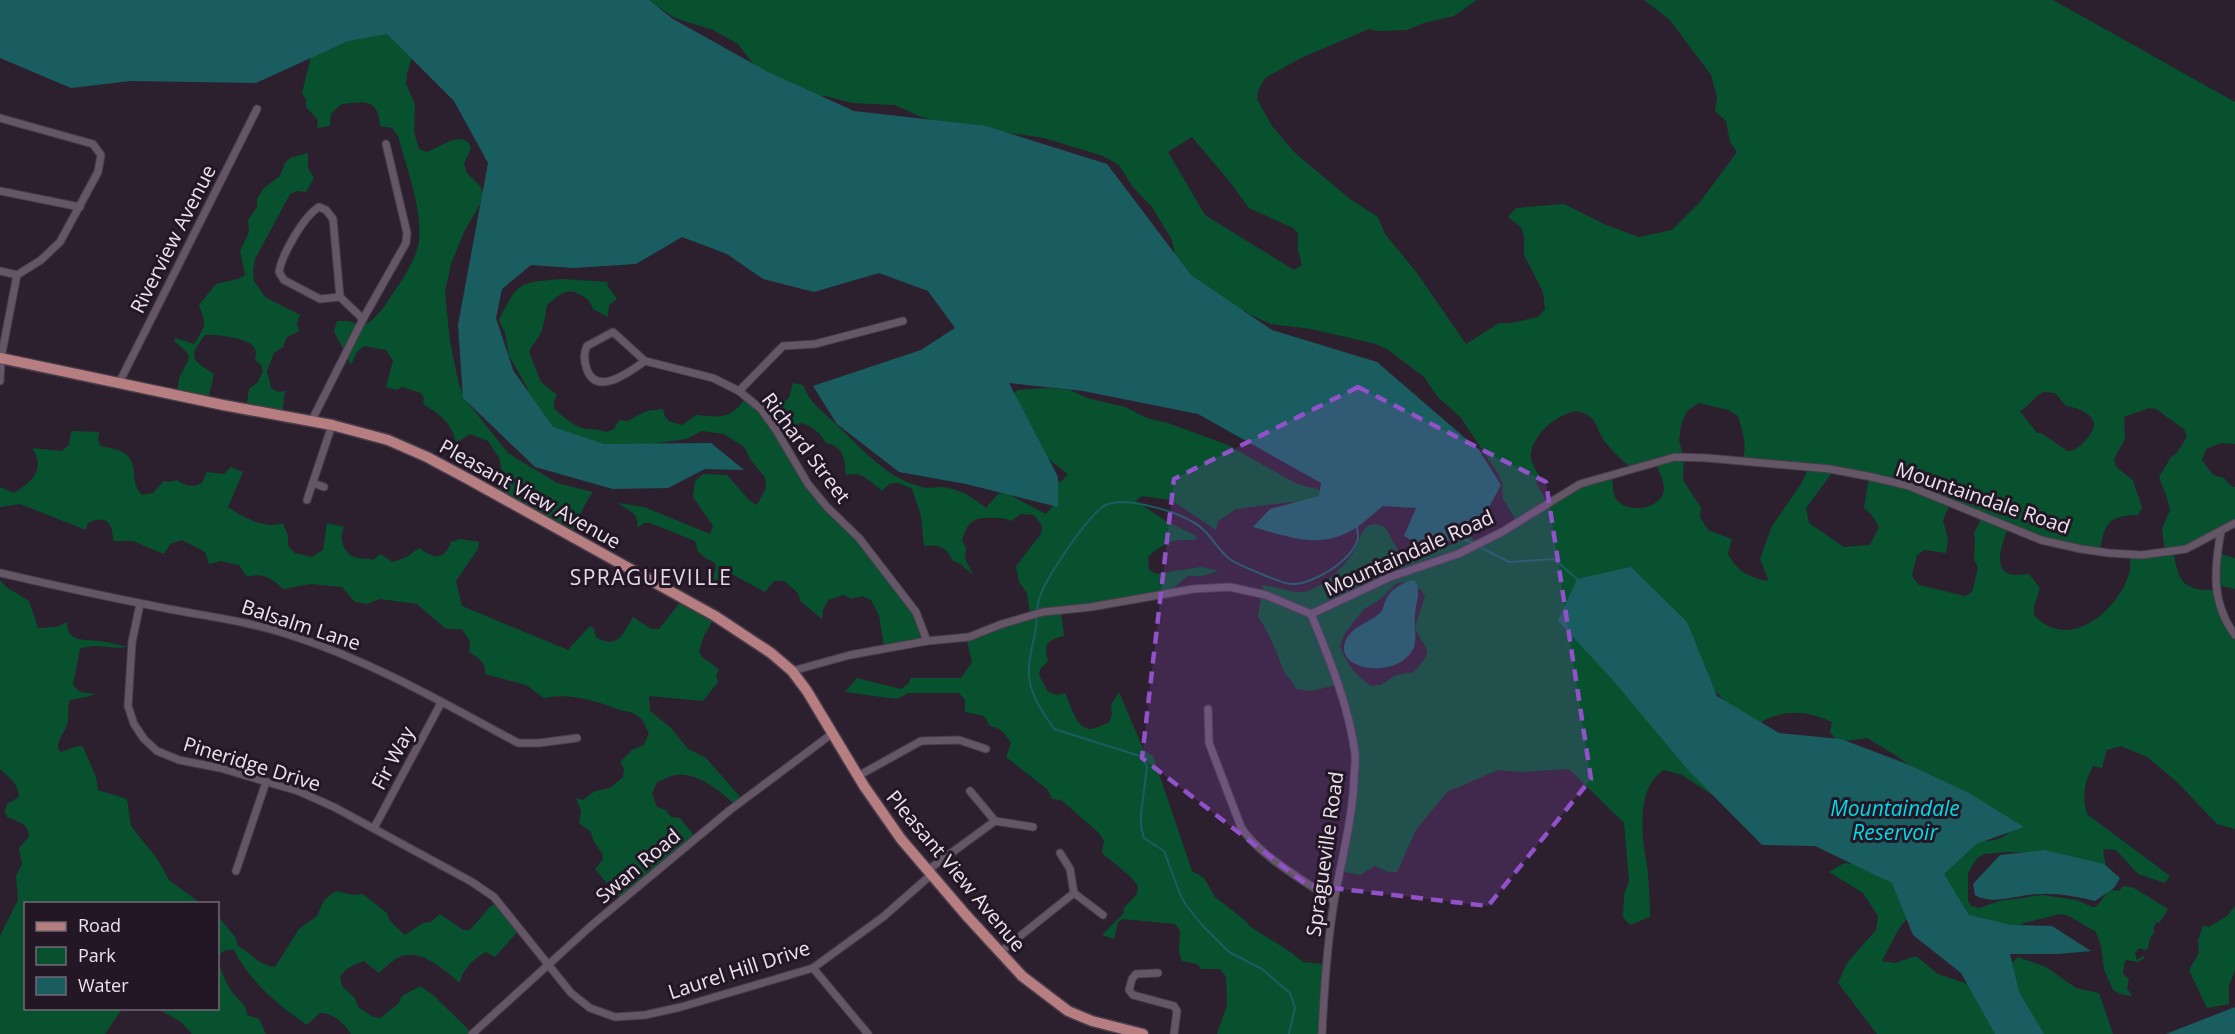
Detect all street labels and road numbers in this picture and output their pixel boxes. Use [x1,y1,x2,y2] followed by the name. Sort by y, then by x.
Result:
[123,160,222,318] street label: Riverview Avenue
[756,387,857,508] street label: Richard Street
[435,433,626,555] street label: Pleasant View Avenue
[1892,455,2074,540] street label: Mountaindale Road
[1320,503,1498,602] street label: Mountaindale Road
[238,593,364,656] street label: Balsalm Lane
[365,720,421,794] street label: Fir Way
[180,730,324,797] street label: Pineridge Drive
[1300,770,1349,938] street label: Spragueville Road
[881,784,1032,957] street label: Pleasant View Avenue
[590,822,686,909] street label: Swan Road
[665,934,813,1005] street label: Laurel Hill Drive

